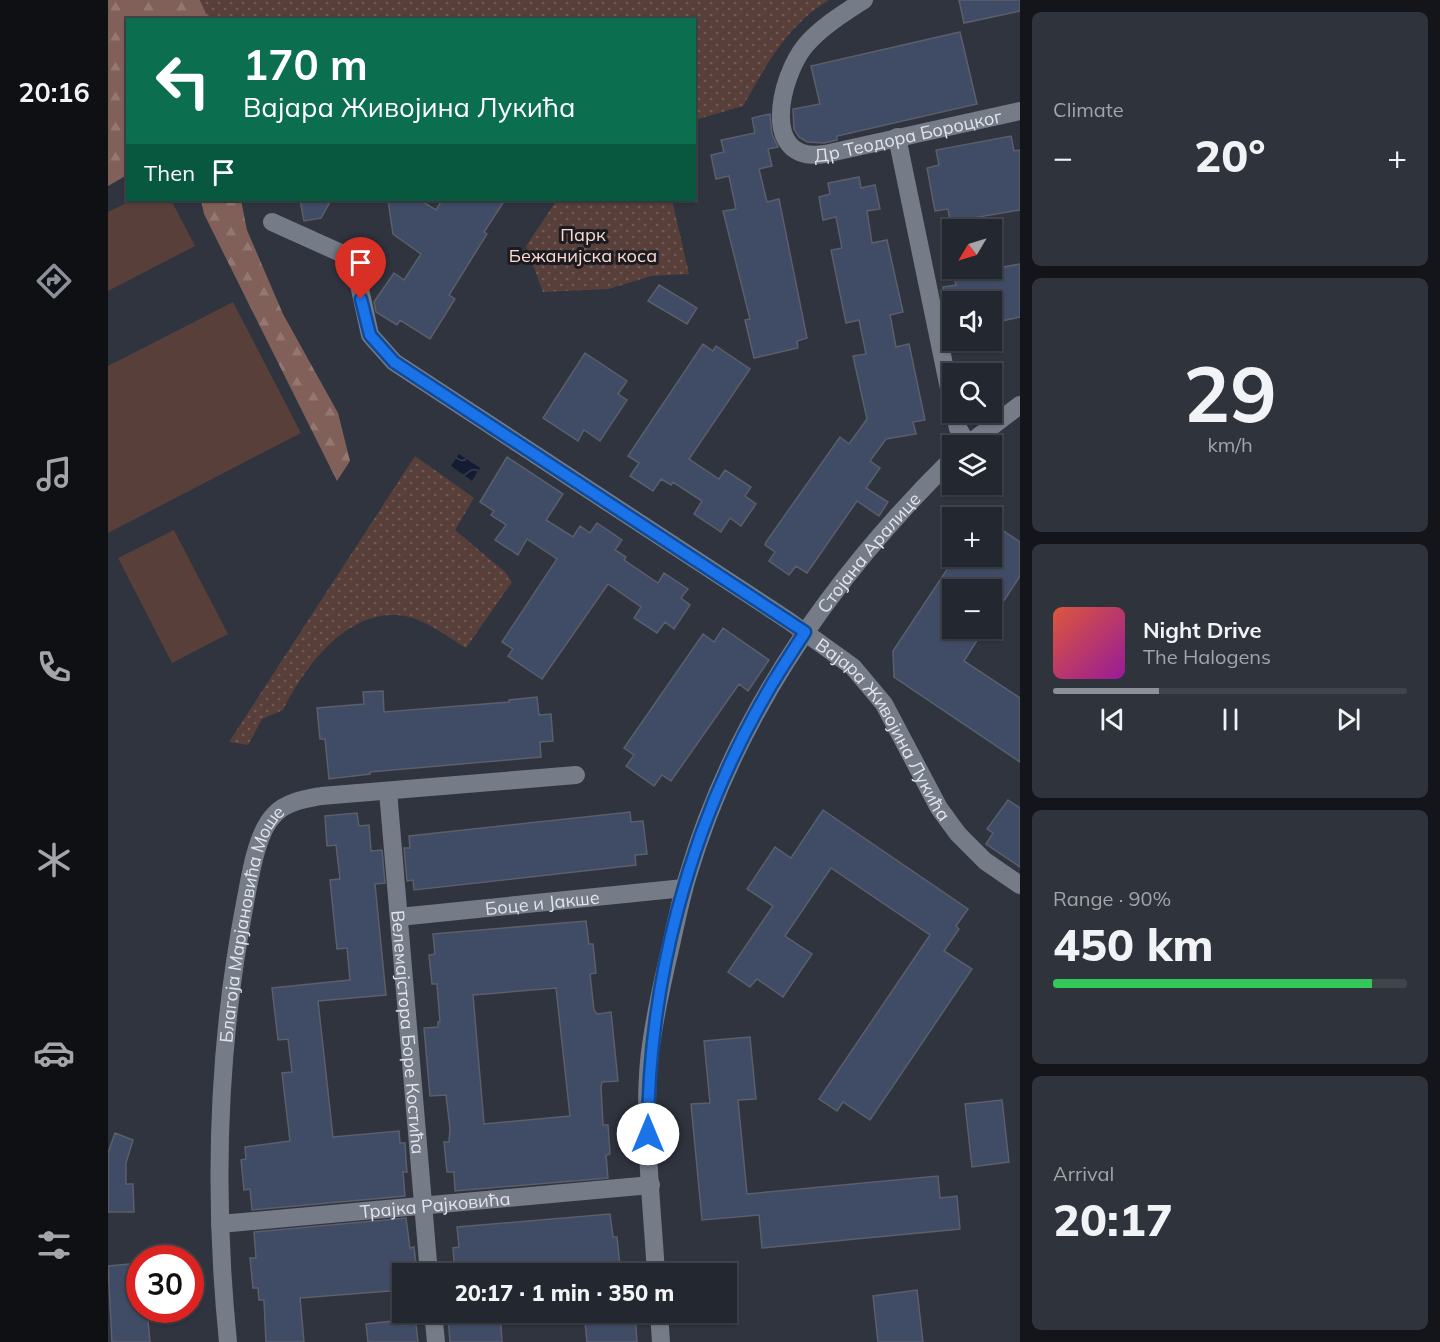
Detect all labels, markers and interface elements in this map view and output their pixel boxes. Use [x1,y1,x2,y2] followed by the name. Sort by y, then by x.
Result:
[243,38,368,91] text: 170 m
[144,42,222,120] icon: left
[18,75,90,109] text: 20:16
[243,90,575,124] text: Вајара Живојина Лукића
[1053,97,1124,122] text: Climate
[813,104,1004,167] street label: Др Теодора Бороцког
[1194,127,1266,183] text: 20°
[1053,136,1073,177] text: −
[1387,136,1407,177] text: +
[207,156,240,189] icon: arrive
[144,159,195,187] text: Then
[942,219,1002,279] north arrow
[942,219,1002,639] map controls
[509,223,657,267] park label: Парк Бежанијска коса
[335,237,386,299] pin
[344,246,377,279] icon: arrive
[33,260,75,302] icon: directions
[942,291,1002,351] button: sound
[1183,344,1277,442] text: 29
[942,363,1002,423] button: search
[1207,432,1253,457] text: km/h
[942,435,1002,495] button: layers
[33,453,75,495] icon: music
[812,487,925,617] street label: Стојана Аралице
[942,507,1002,567] button: +
[942,579,1002,639] button: −
[1143,616,1262,644] text: Night Drive
[811,633,956,825] street label: Вајара Живојина Лукића
[1143,644,1271,669] text: The Halogens
[33,646,75,688] icon: phone
[1096,703,1129,736] icon: previous
[1214,703,1247,736] icon: pause
[1332,703,1365,736] icon: next
[214,800,289,1044] street label: Благоја Марјановића Моше
[33,839,75,881] icon: climate
[484,885,601,920] street label: Боце и Јакше
[1053,886,1171,911] text: Range · 90%
[387,909,430,1155] street label: Велемајстора Боре Костића
[1053,916,1214,972] text: 450 km
[33,1032,75,1074] icon: car
[616,1102,680,1166] position arrow
[1053,1161,1114,1186] text: Arrival
[359,1186,511,1223] street label: Трајка Рајковића
[1053,1191,1173,1247] text: 20:17
[33,1224,75,1266] icon: filters
[126,1245,204,1323] speed limit sign: 30
[455,1279,674,1307] text: 20:17 · 1 min · 350 m

